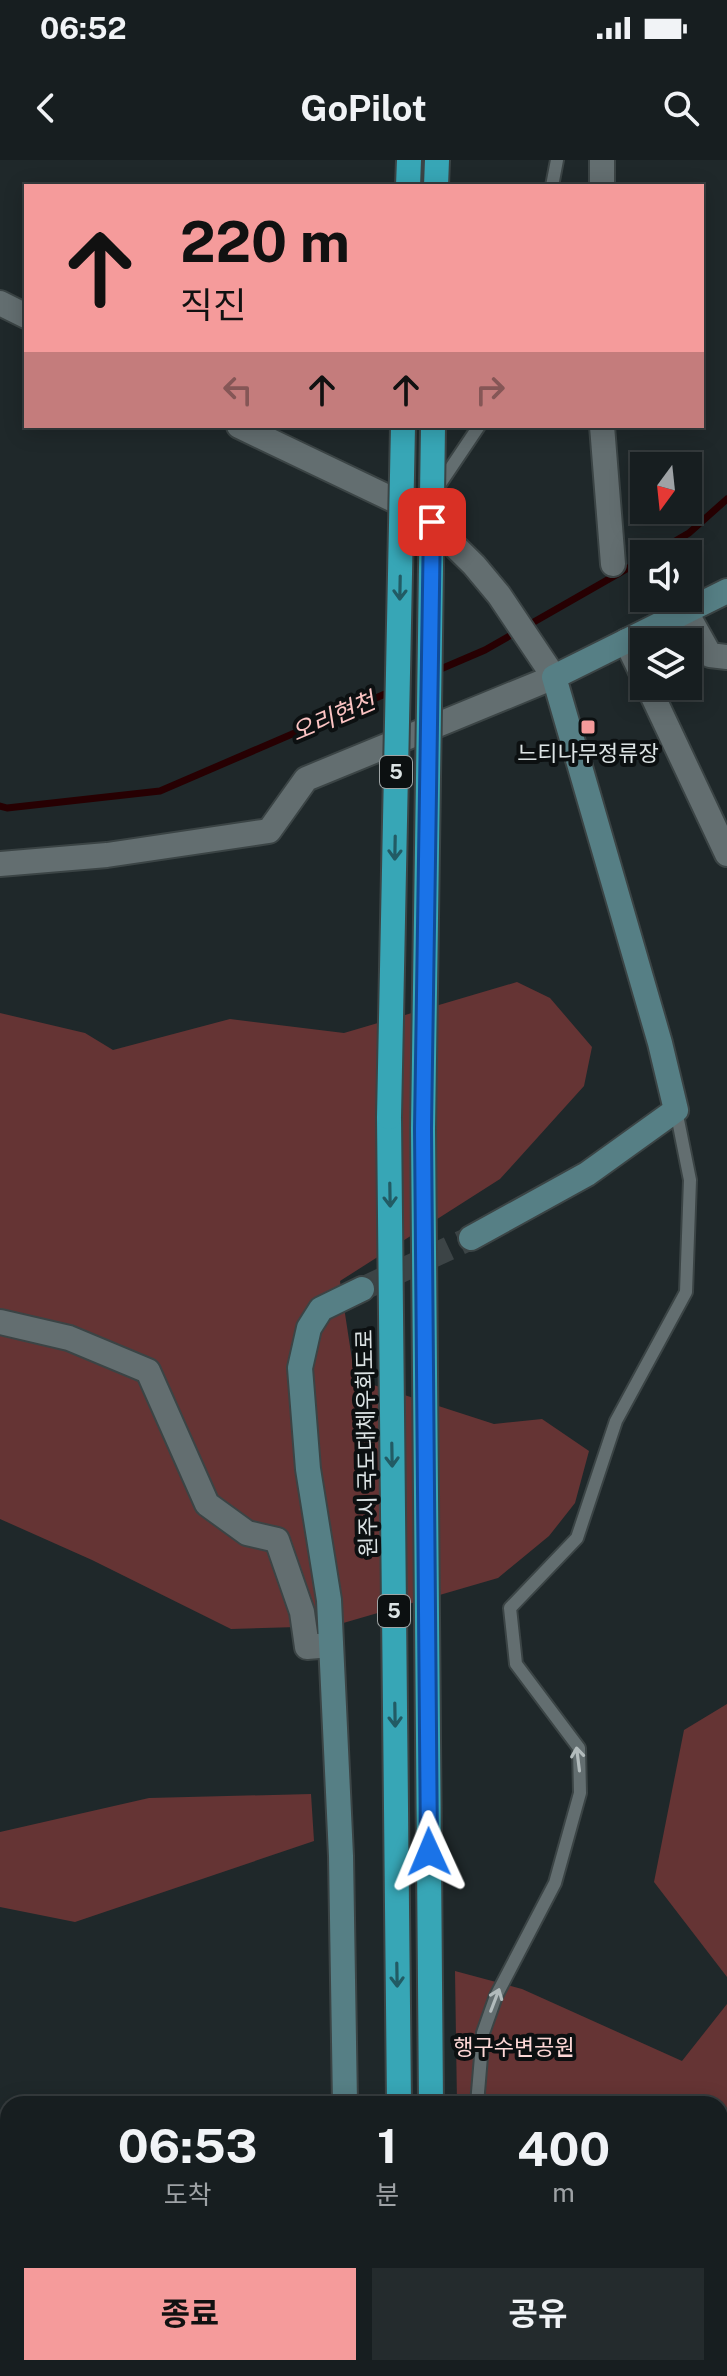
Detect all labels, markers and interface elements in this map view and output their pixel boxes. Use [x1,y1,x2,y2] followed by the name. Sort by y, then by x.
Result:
[40,10,126,46] text: 06:52
[24,86,68,130] icon: back
[659,86,703,130] icon: search
[300,87,427,129] text: GoPilot
[180,209,350,275] text: 220 m
[48,216,152,320] icon: ahead
[180,284,246,326] text: 직진
[216,368,260,412] icon: left
[300,368,344,412] icon: ahead
[384,368,428,412] icon: ahead
[468,368,512,412] icon: right
[630,452,702,524] north arrow
[630,452,702,700] map controls
[398,488,466,556] pin
[410,500,454,544] icon: arrive
[630,540,702,612] button: sound
[392,574,408,601] one-way arrow
[630,628,702,700] button: layers
[287,685,382,746] water label: 오리현천
[579,718,597,736] marker: 느티나무정류장
[517,740,659,766] place label: 느티나무정류장
[380,756,412,788] road number: 5
[387,834,402,861] one-way arrow
[382,1181,398,1208] one-way arrow
[351,1329,381,1557] street label: 원주시 국도대체우회도로
[384,1441,400,1468] one-way arrow
[378,1595,410,1627] road number: 5
[387,1701,403,1728] one-way arrow
[571,1746,586,1773] one-way arrow
[387,1810,471,1894] position arrow
[390,1961,405,1988] one-way arrow
[489,1988,503,2013] one-way arrow
[453,2034,575,2060] park label: 행구수변공원
[118,2117,258,2174] text: 06:53
[377,2117,398,2174] text: 1
[517,2120,610,2177] text: 400
[552,2177,575,2208] text: m
[164,2179,212,2210] text: 도착
[375,2179,399,2210] text: 분
[24,2268,356,2360] button: 종료
[372,2268,704,2360] button: 공유

